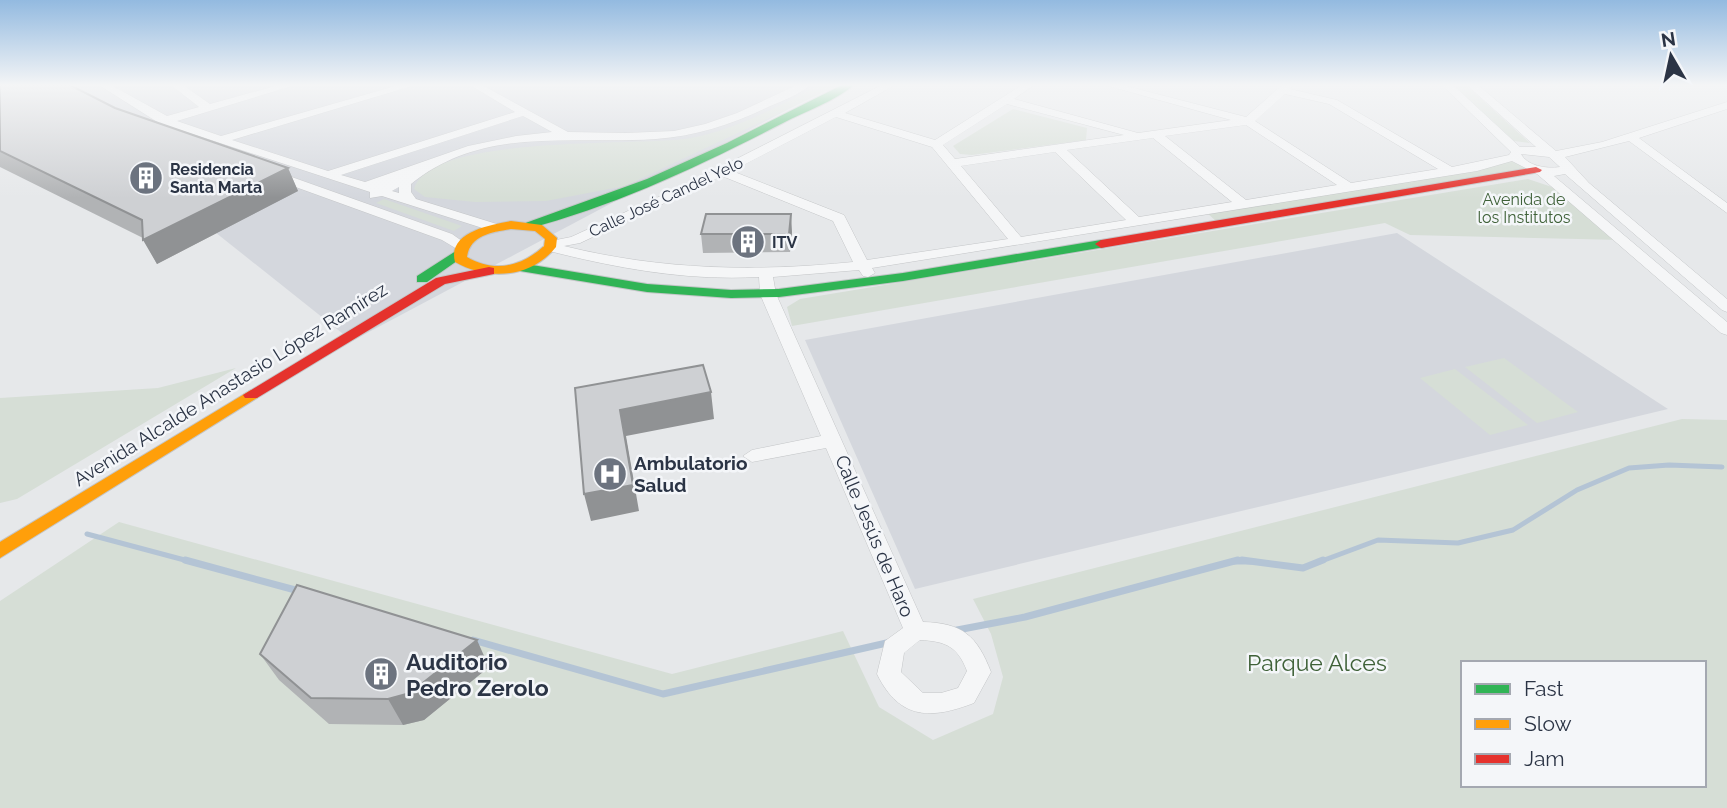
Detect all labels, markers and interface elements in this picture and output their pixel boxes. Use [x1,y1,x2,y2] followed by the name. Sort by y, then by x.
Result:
[1636,21,1706,91] north arrow
[1659,27,1677,51] text: N
[586,153,746,241] street label: Calle José Candel Yelo
[127,159,165,197] building icon: Residencia Santa Marta
[170,160,262,197] place label: Residencia Santa Marta
[1478,190,1571,227] park label: Avenida de los Institutos
[729,223,767,261] building icon: ITV
[772,233,797,252] place label: ITV
[69,278,391,490] street label: Avenida Alcalde Anastasio López Ramírez
[634,452,747,496] place label: Ambulatorio Salud
[831,452,919,620] street label: Calle Jesús de Haro
[591,455,629,493] hospital icon: Ambulatorio Salud
[406,648,549,701] place label: Auditorio Pedro Zerolo
[1247,649,1387,676] park label: Parque Alces
[362,655,400,693] building icon: Auditorio Pedro Zerolo
[1461,661,1706,787] legend
[1524,676,1564,701] text: Fast
[1524,711,1572,736] text: Slow
[1524,746,1565,771] text: Jam

